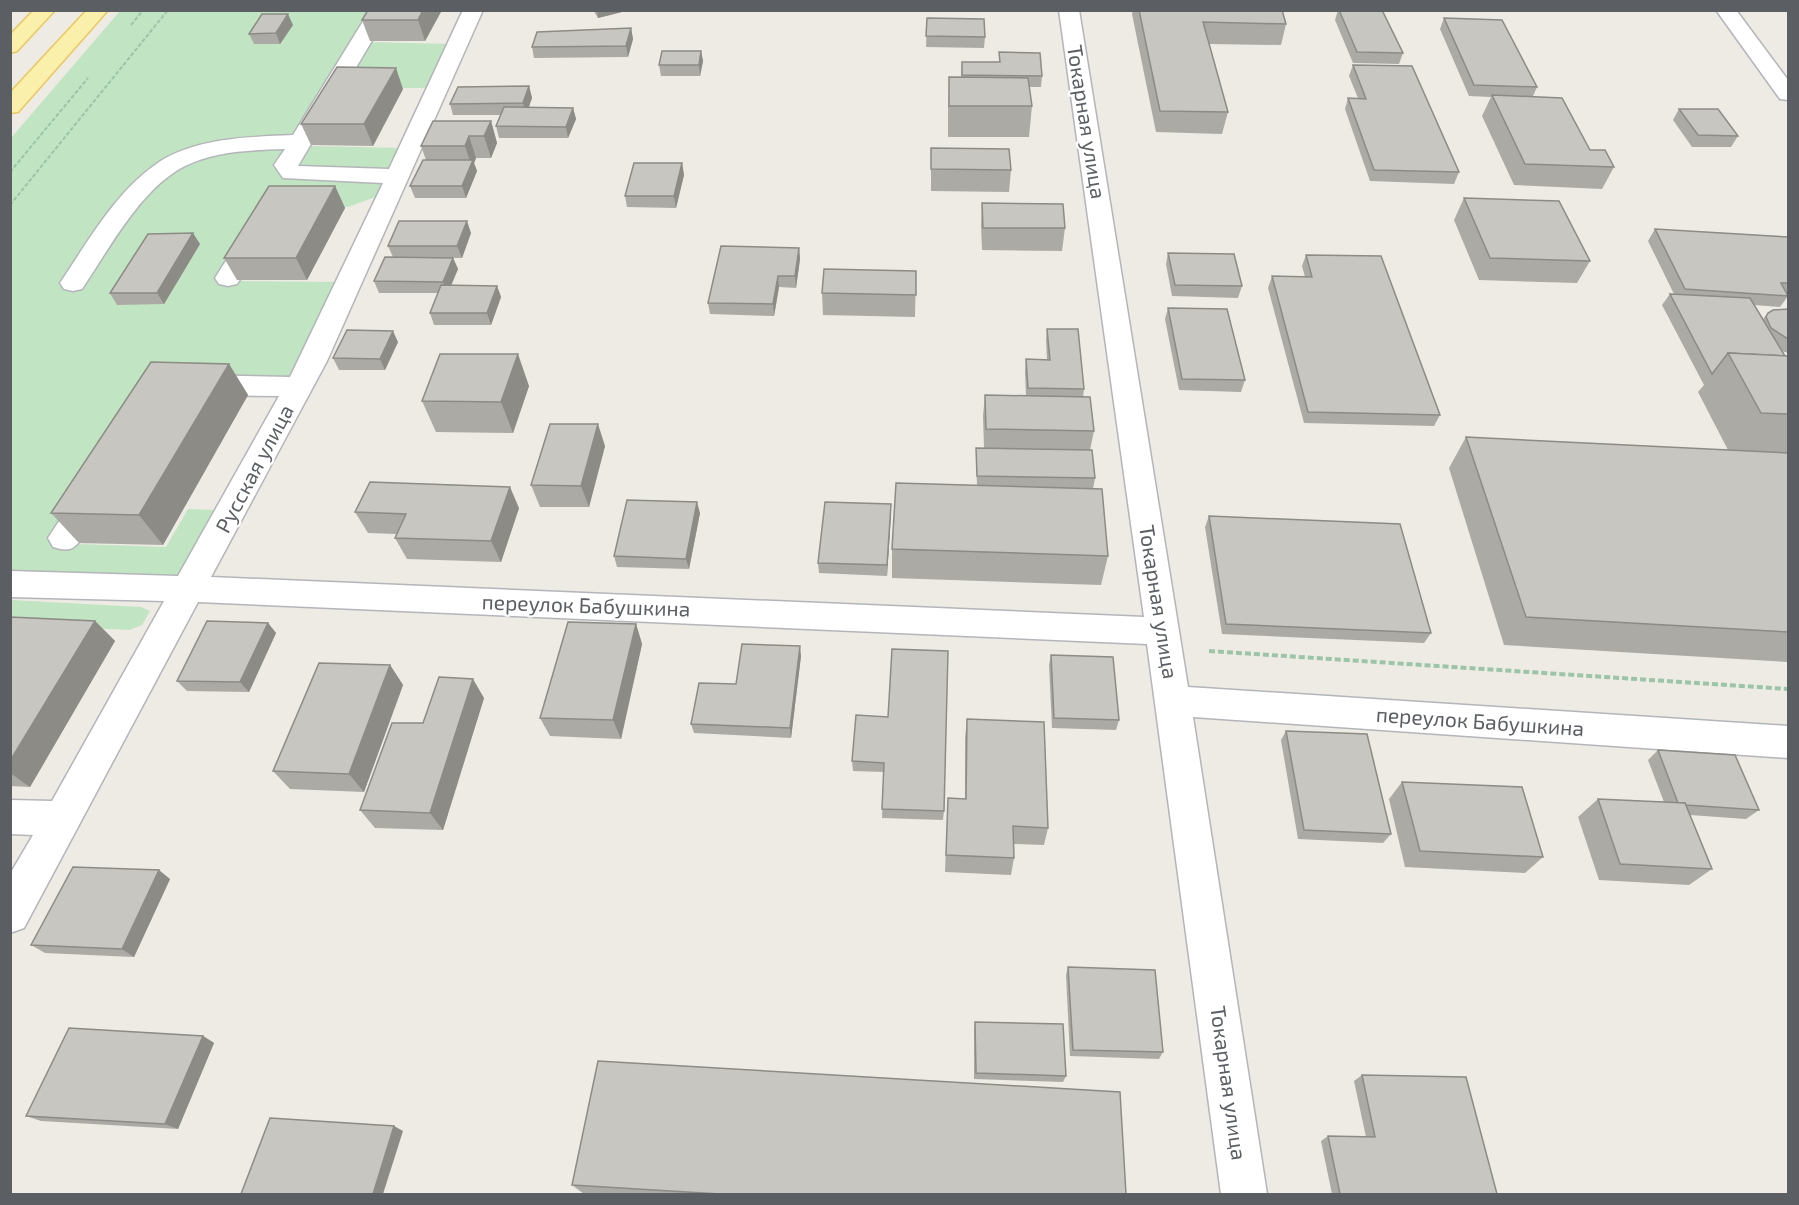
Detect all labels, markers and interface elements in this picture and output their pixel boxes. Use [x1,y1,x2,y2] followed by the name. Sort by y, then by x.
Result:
[1062,43,1112,201] street label: Токарная улица
[209,400,299,537] street label: Русская улица
[1134,523,1184,681] street label: Токарная улица
[481,588,691,622] street label: переулок Бабушкина
[1375,701,1585,741] street label: переулок Бабушкина
[1205,1004,1253,1162] street label: Токарная улица

